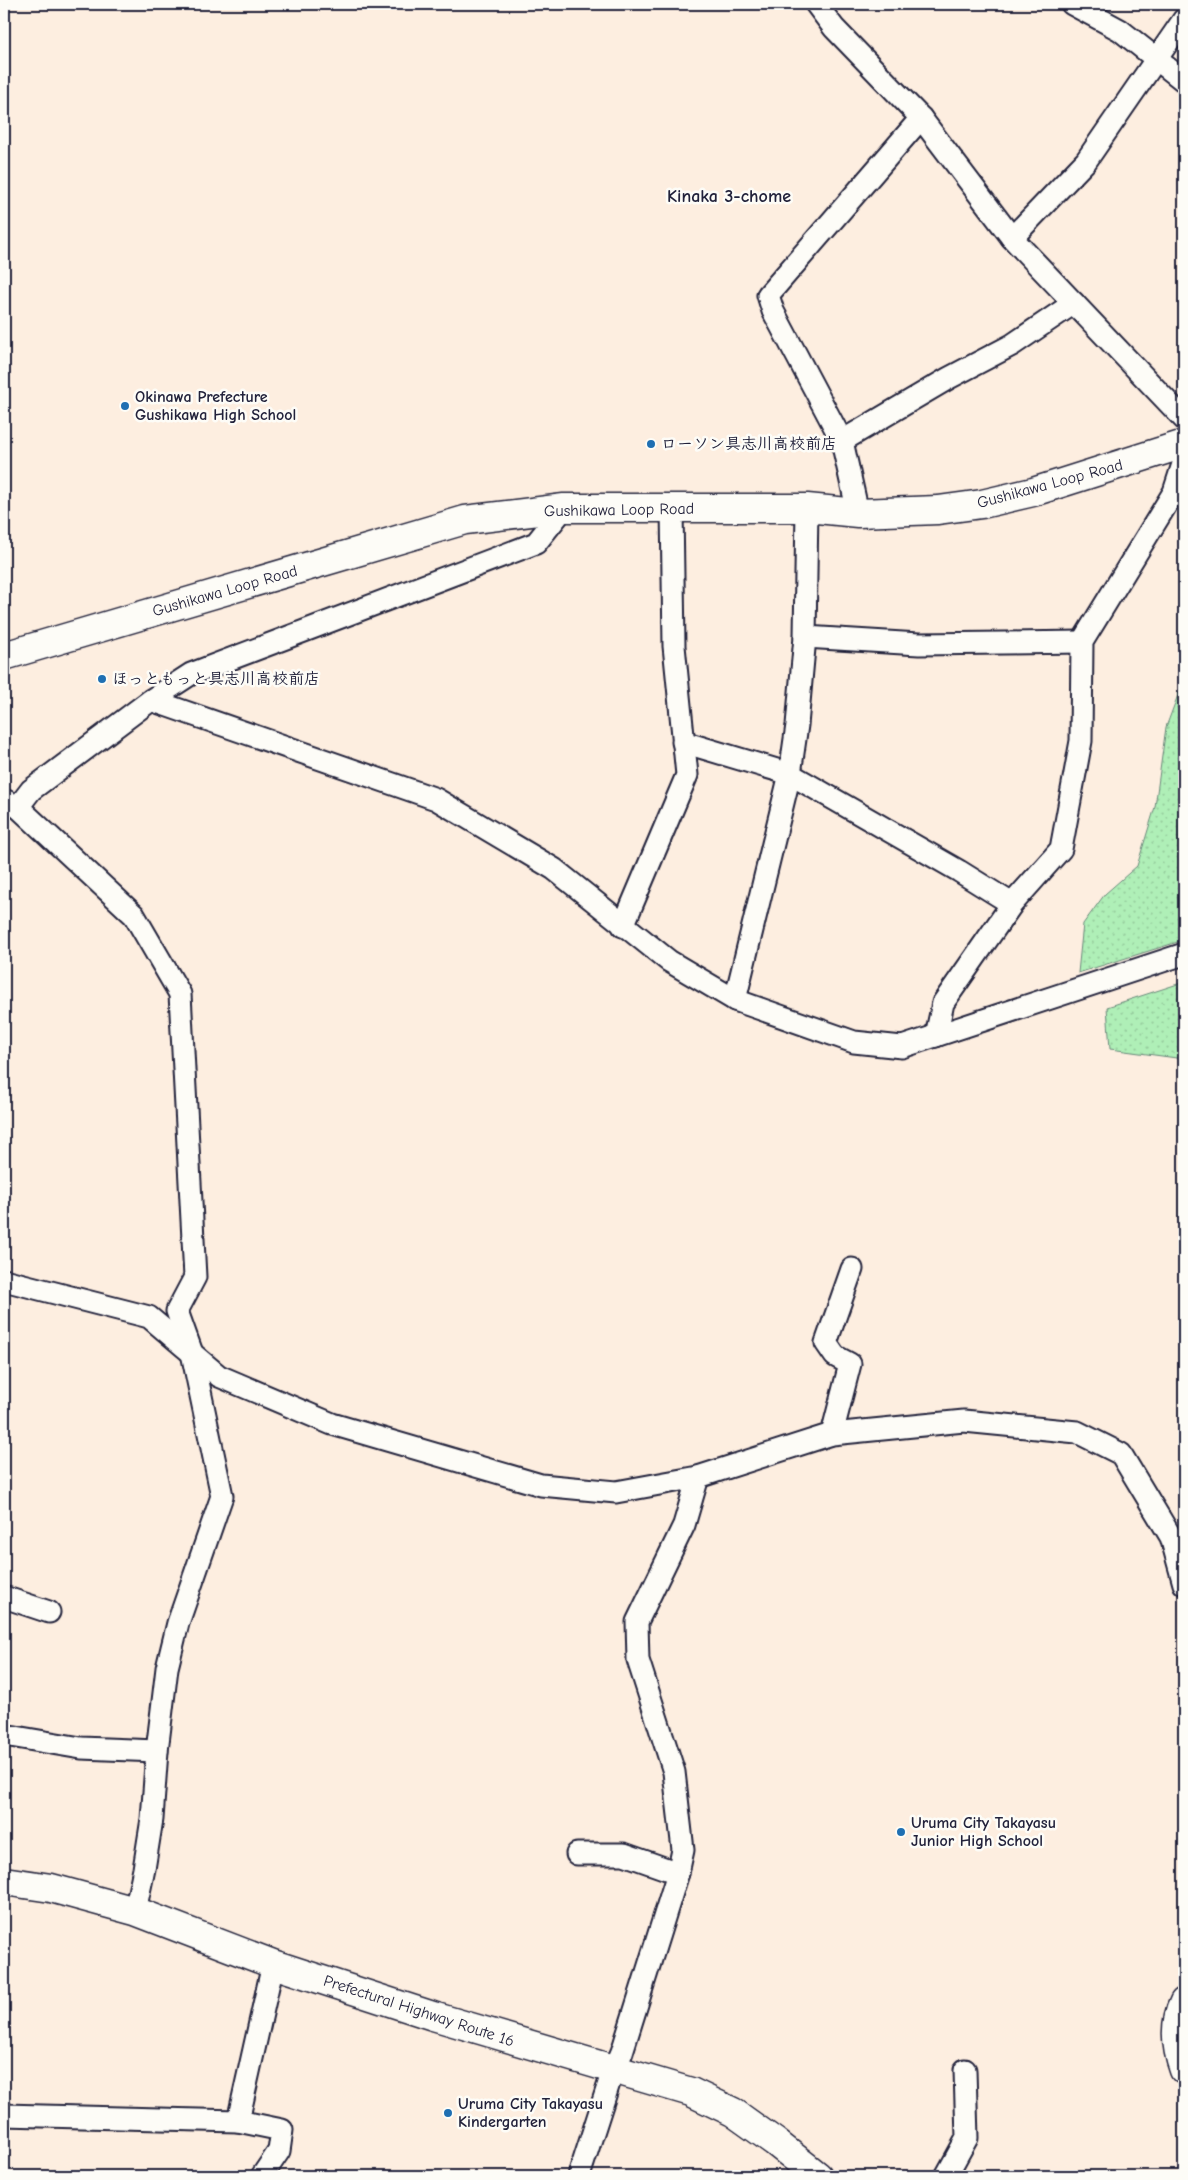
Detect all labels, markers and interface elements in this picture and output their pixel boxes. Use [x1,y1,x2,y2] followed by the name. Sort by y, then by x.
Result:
[667,186,791,207] district label: Kinaka 3-chome
[135,388,296,424] place label: Okinawa Prefecture Gushikawa High School
[119,400,131,412] marker: Okinawa Prefecture Gushikawa High School
[661,435,837,453] place label: ローソン具志川高校前店
[645,438,657,450] marker: ローソン具志川高校前店
[975,456,1125,512] street label: Gushikawa Loop Road
[544,500,694,520] street label: Gushikawa Loop Road
[150,562,300,620] street label: Gushikawa Loop Road
[112,670,320,688] place label: ほっともっと具志川高校前店
[96,673,108,685] marker: ほっともっと具志川高校前店
[911,1814,1056,1850] place label: Uruma City Takayasu Junior High School
[895,1826,907,1838] marker: Uruma City Takayasu Junior High School
[321,1972,517,2050] street label: Prefectural Highway Route 16
[458,2095,603,2131] place label: Uruma City Takayasu Kindergarten
[442,2107,454,2119] marker: Uruma City Takayasu Kindergarten

